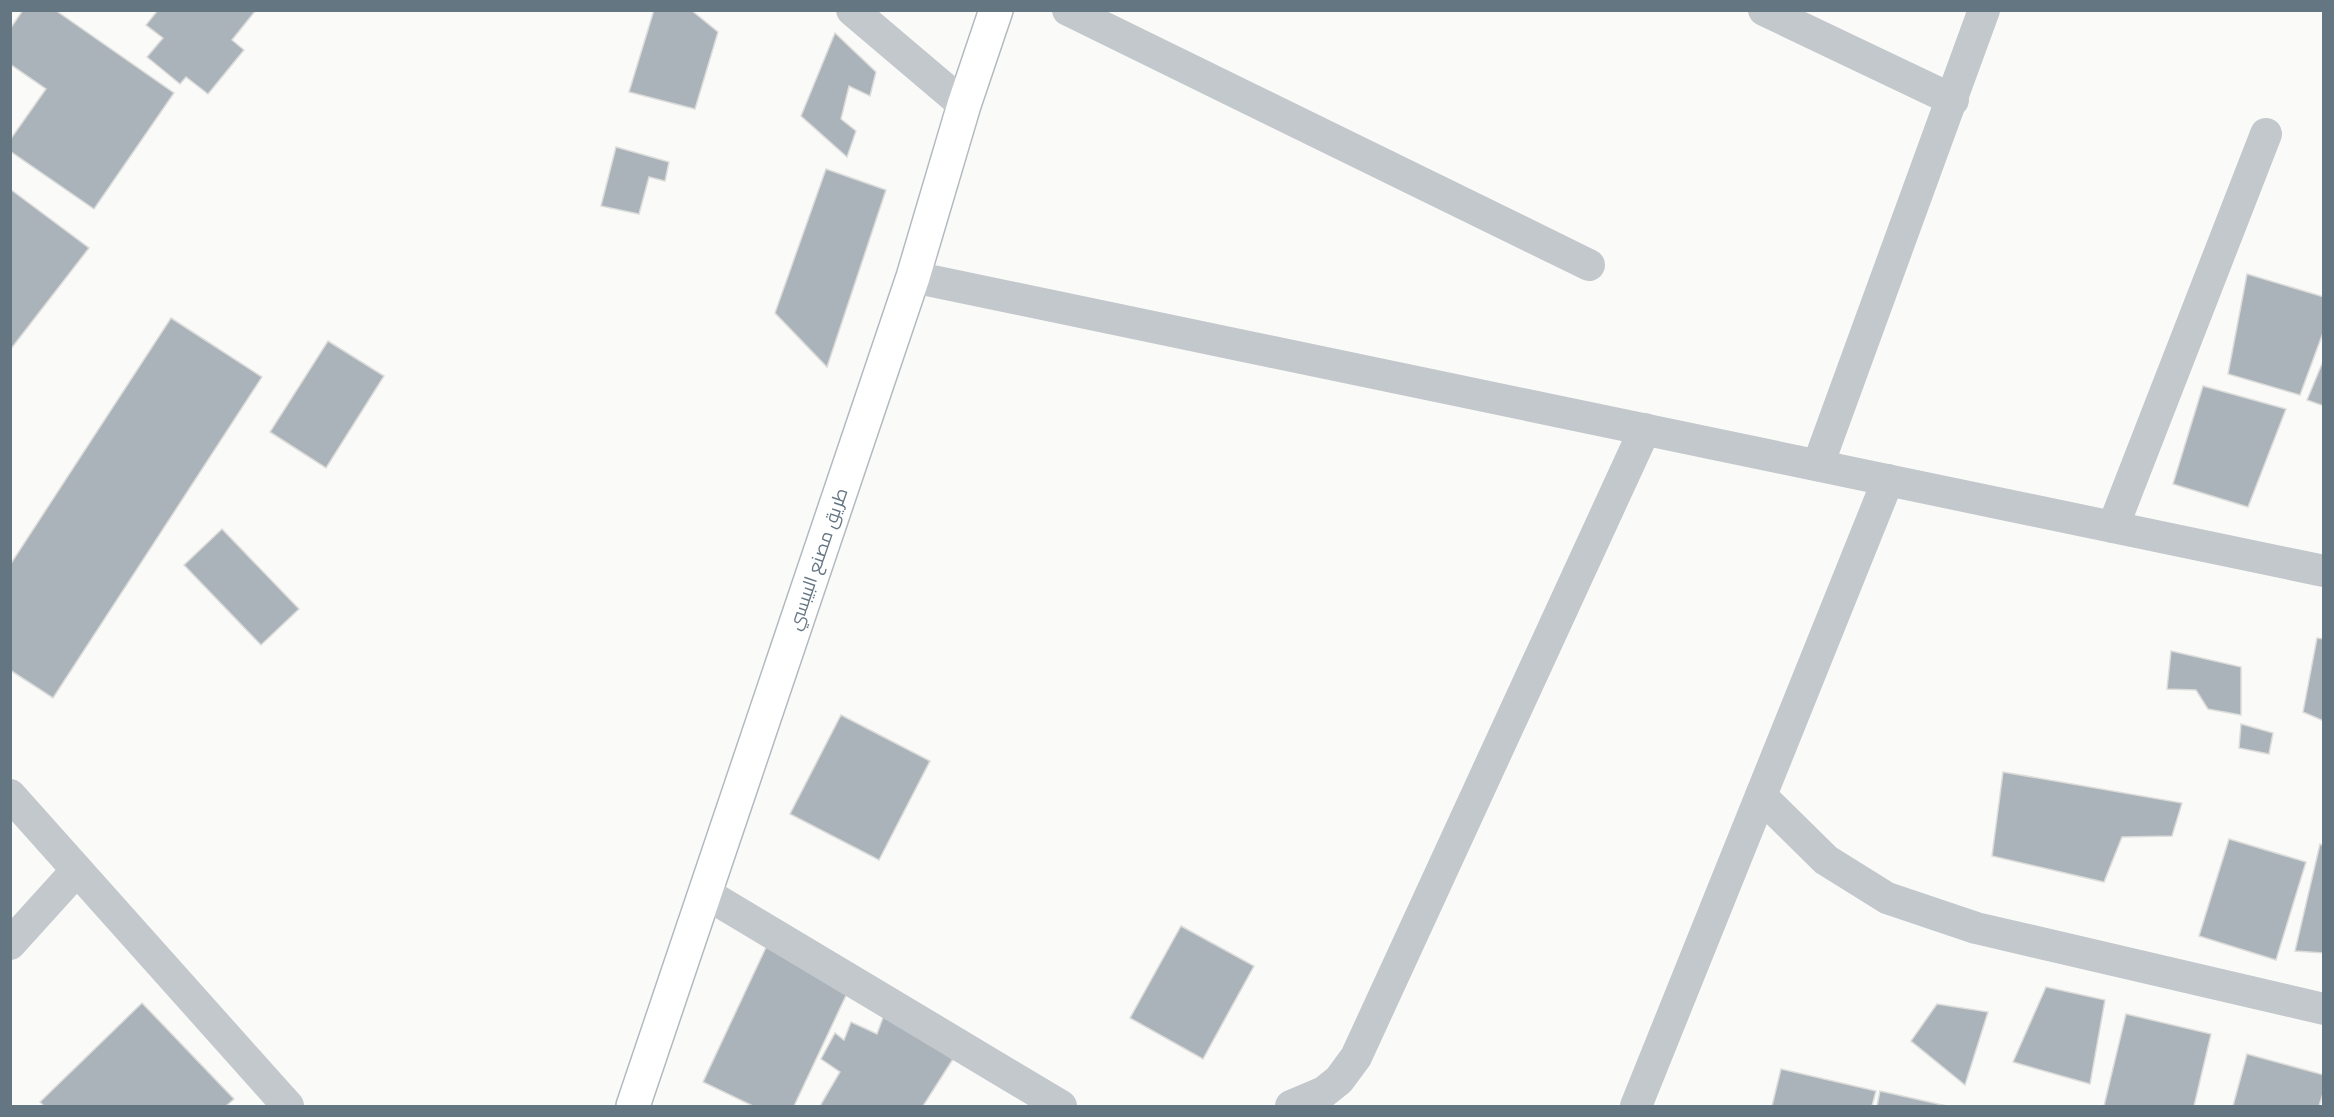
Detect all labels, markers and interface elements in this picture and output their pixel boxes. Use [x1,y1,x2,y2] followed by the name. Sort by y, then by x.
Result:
[782,485,855,634] street label: طريق مصنع البيبسي

